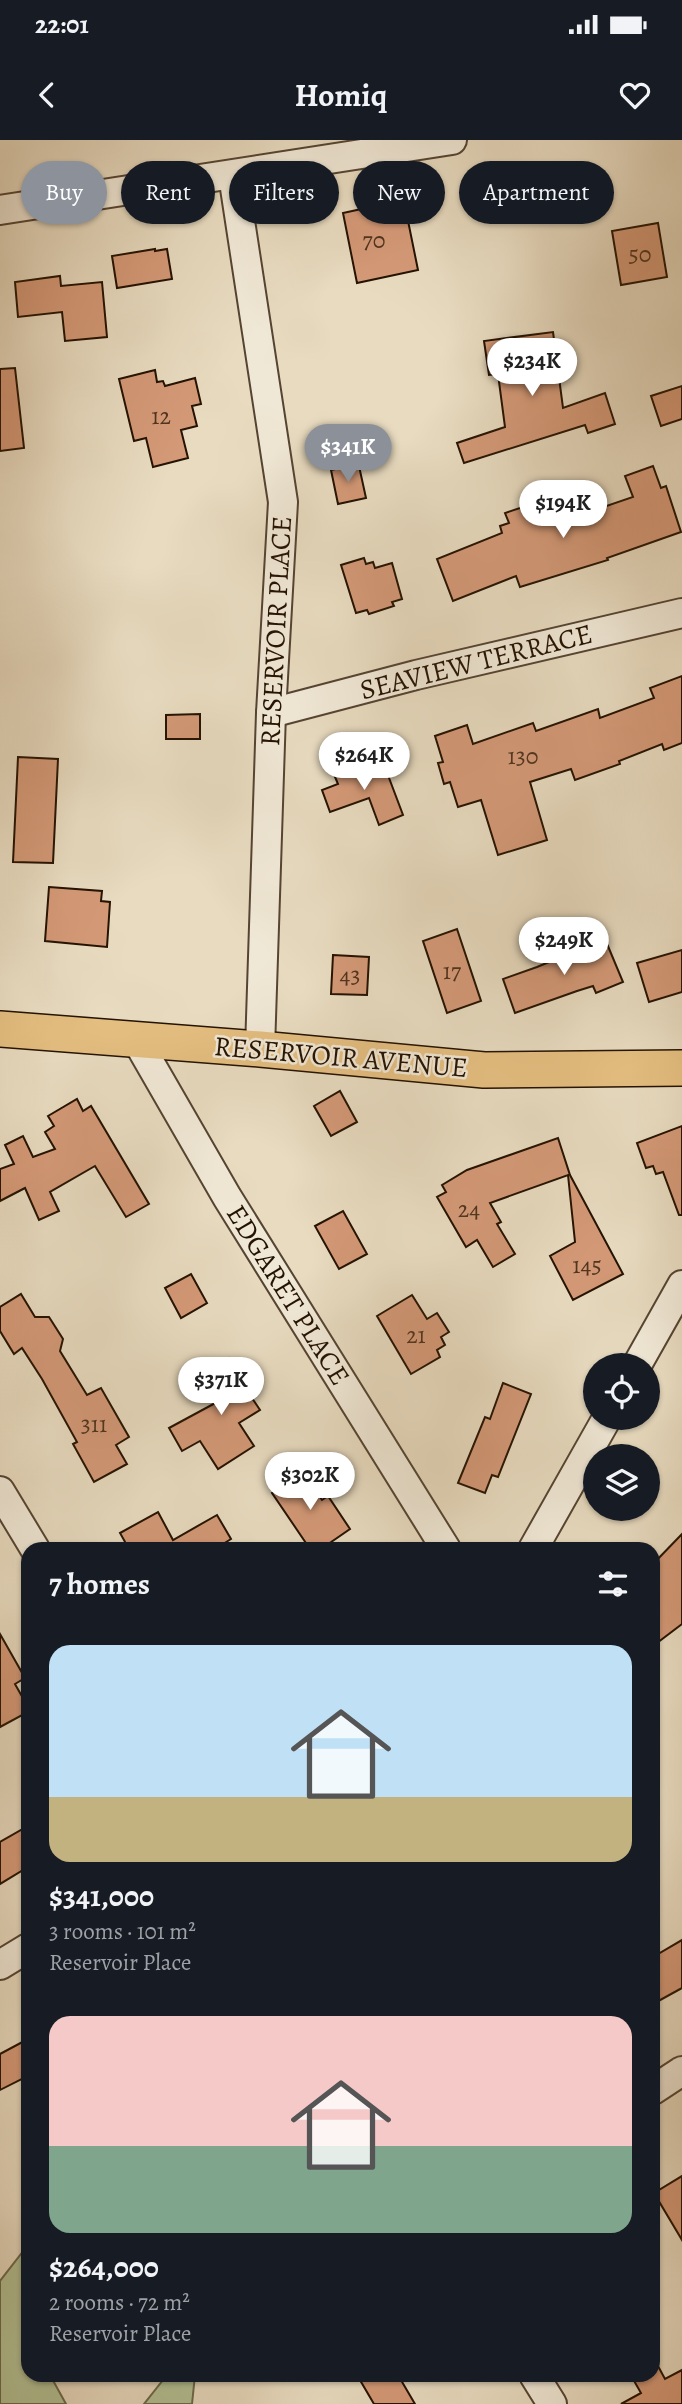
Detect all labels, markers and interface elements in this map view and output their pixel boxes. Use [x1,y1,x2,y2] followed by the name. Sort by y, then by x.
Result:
[35,7,89,42] text: 22:01
[295,73,387,117] text: Homiq
[28,76,66,114] icon: back
[616,76,654,114] icon: heart
[21,161,107,224] chip: Buy
[121,161,215,224] chip: Rent
[229,161,339,224] chip: Filters
[353,161,445,224] chip: New
[459,161,614,224] chip: Apartment
[363,224,385,256] house number: 70
[628,238,652,270] house number: 50
[483,338,581,398] pin: $234K
[503,345,561,376] text: $234K
[151,400,171,432] house number: 12
[299,424,397,484] pin: $341K
[321,431,375,462] text: $341K
[514,480,612,540] pin: $194K
[535,487,591,518] text: $194K
[251,515,301,747] street label: RESERVOIR PLACE
[356,615,596,709] street label: SEAVIEW TERRACE
[315,732,413,792] pin: $264K
[335,739,393,770] text: $264K
[508,740,538,772] house number: 130
[515,918,613,977] pin: $249K
[535,924,593,955] text: $249K
[443,955,462,987] house number: 17
[340,959,360,991] house number: 43
[213,1027,469,1087] street label: RESERVOIR AVENUE
[458,1193,480,1225] house number: 24
[217,1197,359,1393] street label: EDGARET PLACE
[572,1249,602,1281] house number: 145
[406,1319,426,1351] house number: 21
[583,1353,660,1521] map controls
[583,1353,660,1430] button: locate
[172,1358,270,1417] pin: $371K
[194,1364,248,1395] text: $371K
[81,1408,107,1440] house number: 311
[583,1444,660,1521] button: layers
[261,1452,359,1512] pin: $302K
[281,1459,339,1490] text: $302K
[49,1564,150,1604] text: 7 homes
[594,1565,632,1603] icon: filters
[278,1691,404,1817] icon: home
[49,1876,154,1916] text: $341,000
[49,1916,196,1947] text: 3 rooms · 101 m²
[49,1947,191,1978] text: Reservoir Place
[278,2062,404,2188] icon: home
[49,2247,159,2287] text: $264,000
[49,2287,190,2318] text: 2 rooms · 72 m²
[49,2318,191,2349] text: Reservoir Place

